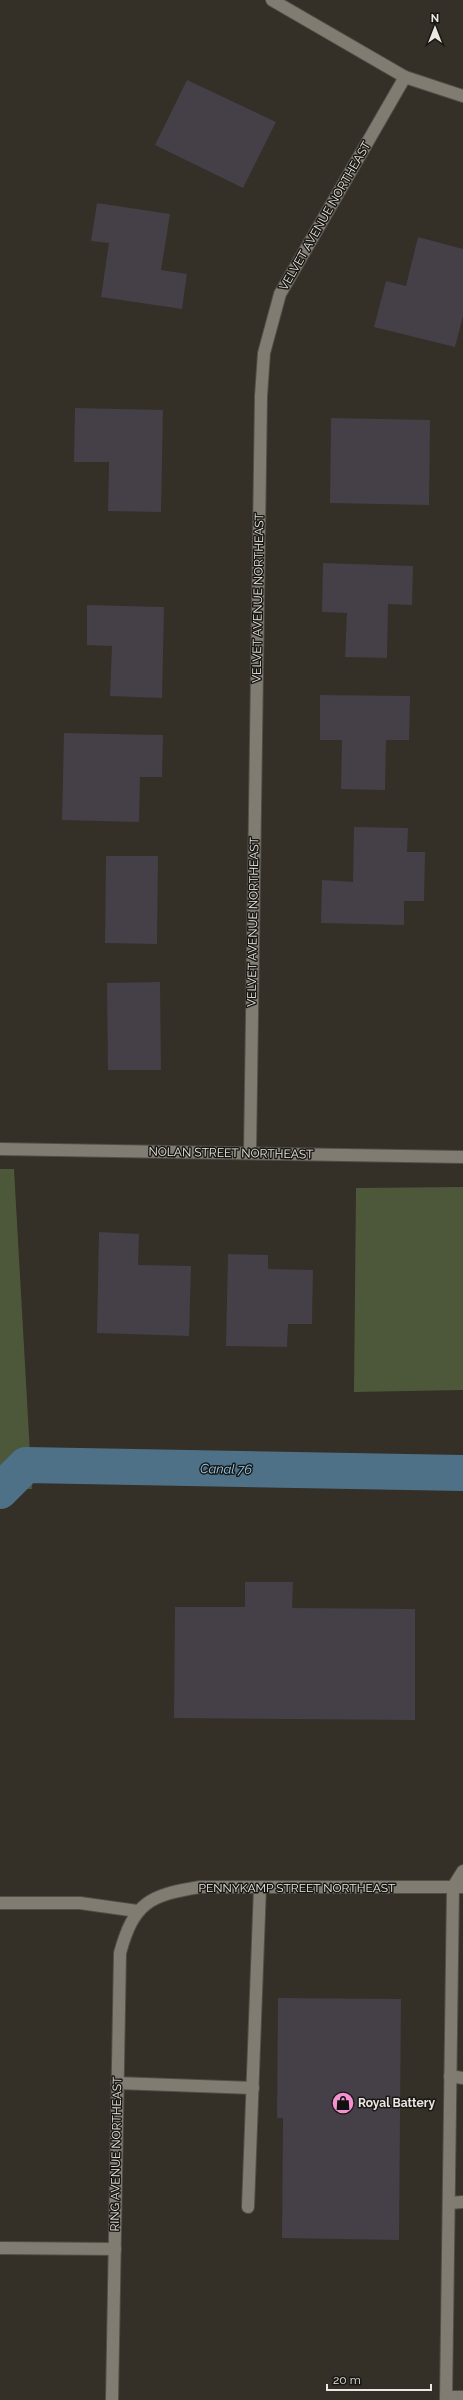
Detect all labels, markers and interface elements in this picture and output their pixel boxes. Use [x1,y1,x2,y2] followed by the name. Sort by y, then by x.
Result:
[415,8,455,48] north arrow
[431,12,439,25] text: N
[276,138,374,293] street label: VELVET AVENUE NORTHEAST
[250,512,266,683] street label: VELVET AVENUE NORTHEAST
[245,836,261,1007] street label: VELVET AVENUE NORTHEAST
[148,1145,314,1161] street label: NOLAN STREET NORTHEAST
[200,1461,252,1477] water label: Canal 76
[199,1881,396,1895] street label: PENNYKAMP STREET NORTHEAST
[108,2076,124,2232] street label: RING AVENUE NORTHEAST
[330,2090,356,2116] shop icon: Royal Battery
[358,2096,435,2110] place label: Royal Battery
[327,2366,431,2392] scale bar
[333,2373,361,2387] text: 20 m

